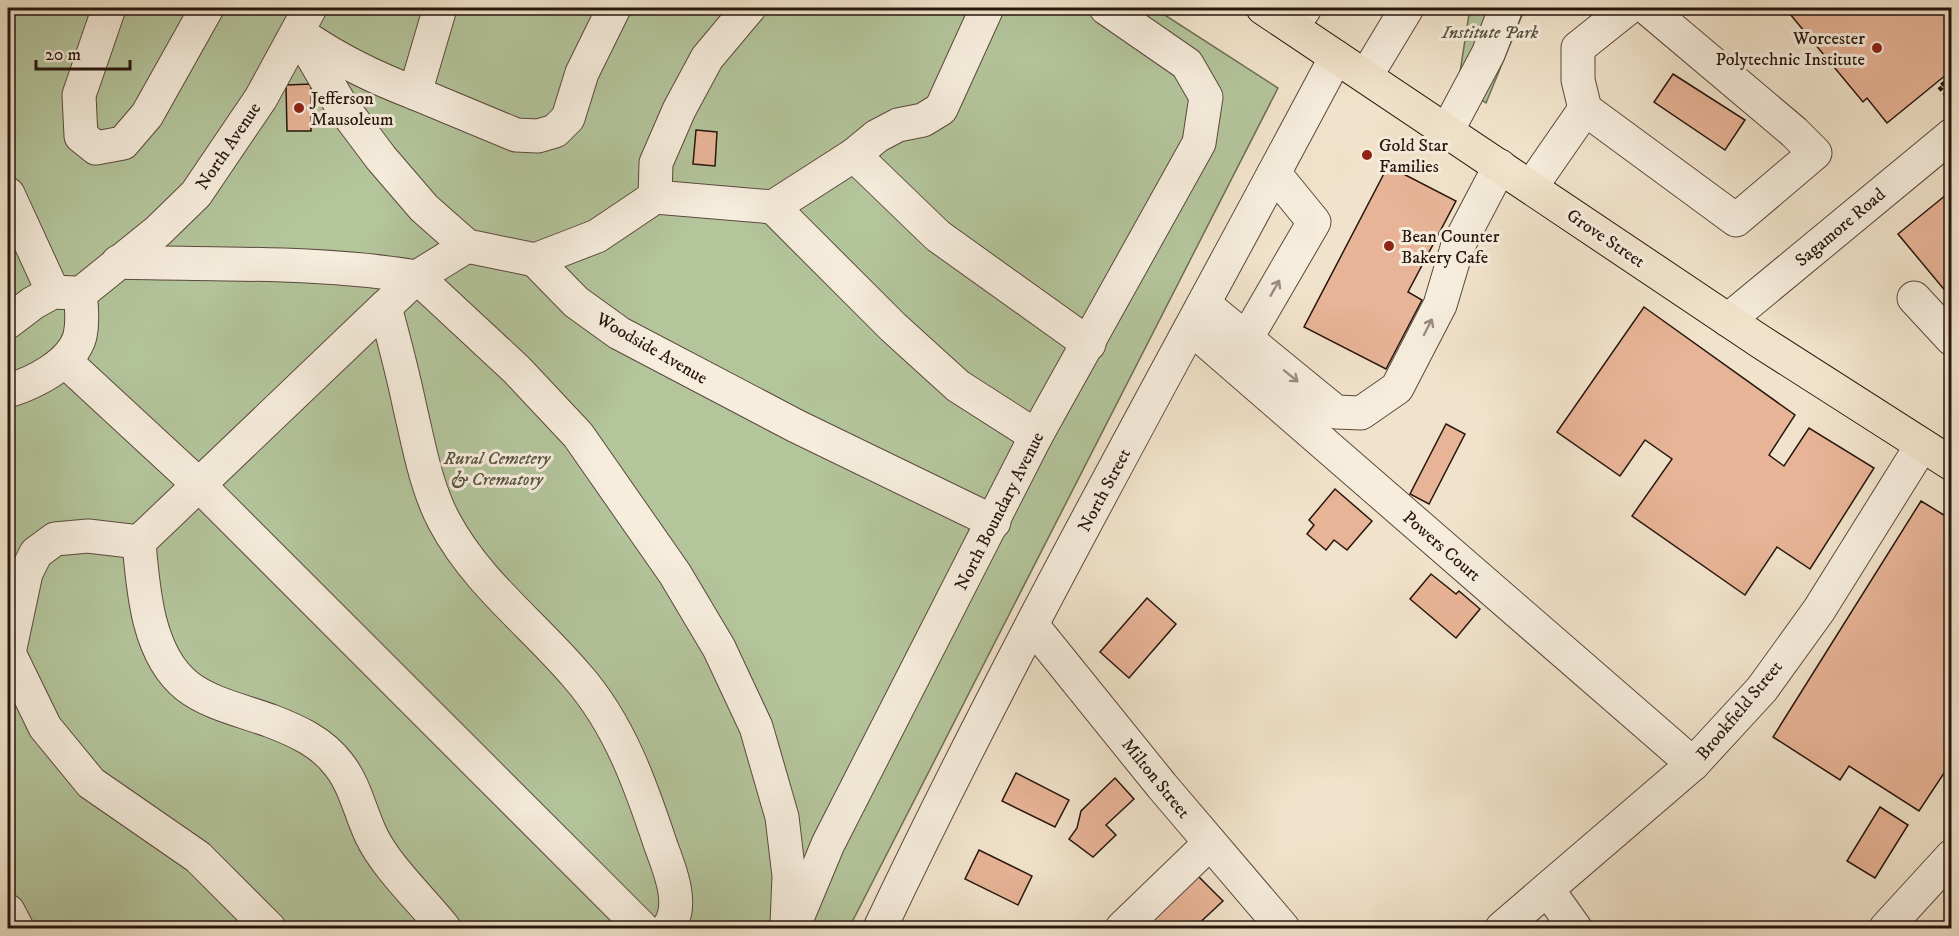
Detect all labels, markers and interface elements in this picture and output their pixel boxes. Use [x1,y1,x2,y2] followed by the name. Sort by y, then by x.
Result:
[1441,22,1539,44] park label: Institute Park
[1716,28,1865,71] place label: Worcester Polytechnic Institute
[36,33,130,71] scale bar
[1870,41,1884,55] marker: Worcester Polytechnic Institute
[45,44,81,66] text: 20 m
[309,88,394,131] place label: Jefferson Mausoleum
[192,99,266,194] street label: North Avenue
[292,101,306,115] marker: Jefferson Mausoleum
[1379,135,1448,178] place label: Gold Star Families
[1360,148,1374,162] marker: Gold Star Families
[1791,184,1890,272] street label: Sagamore Road
[1562,205,1649,273] street label: Grove Street
[1401,226,1500,269] place label: Bean Counter Bakery Cafe
[1382,239,1396,253] marker: Bean Counter Bakery Cafe
[1270,280,1282,297] one-way arrow
[591,308,711,390] street label: Woodside Avenue
[1423,319,1434,337] one-way arrow
[1283,369,1299,382] one-way arrow
[950,429,1049,594] street label: North Boundary Avenue
[1074,445,1136,536] street label: North Street
[443,448,551,491] park label: Rural Cemetery & Crematory
[1398,507,1485,587] street label: Powers Court
[1692,656,1788,765] street label: Brookfield Street
[1116,734,1194,823] street label: Milton Street

